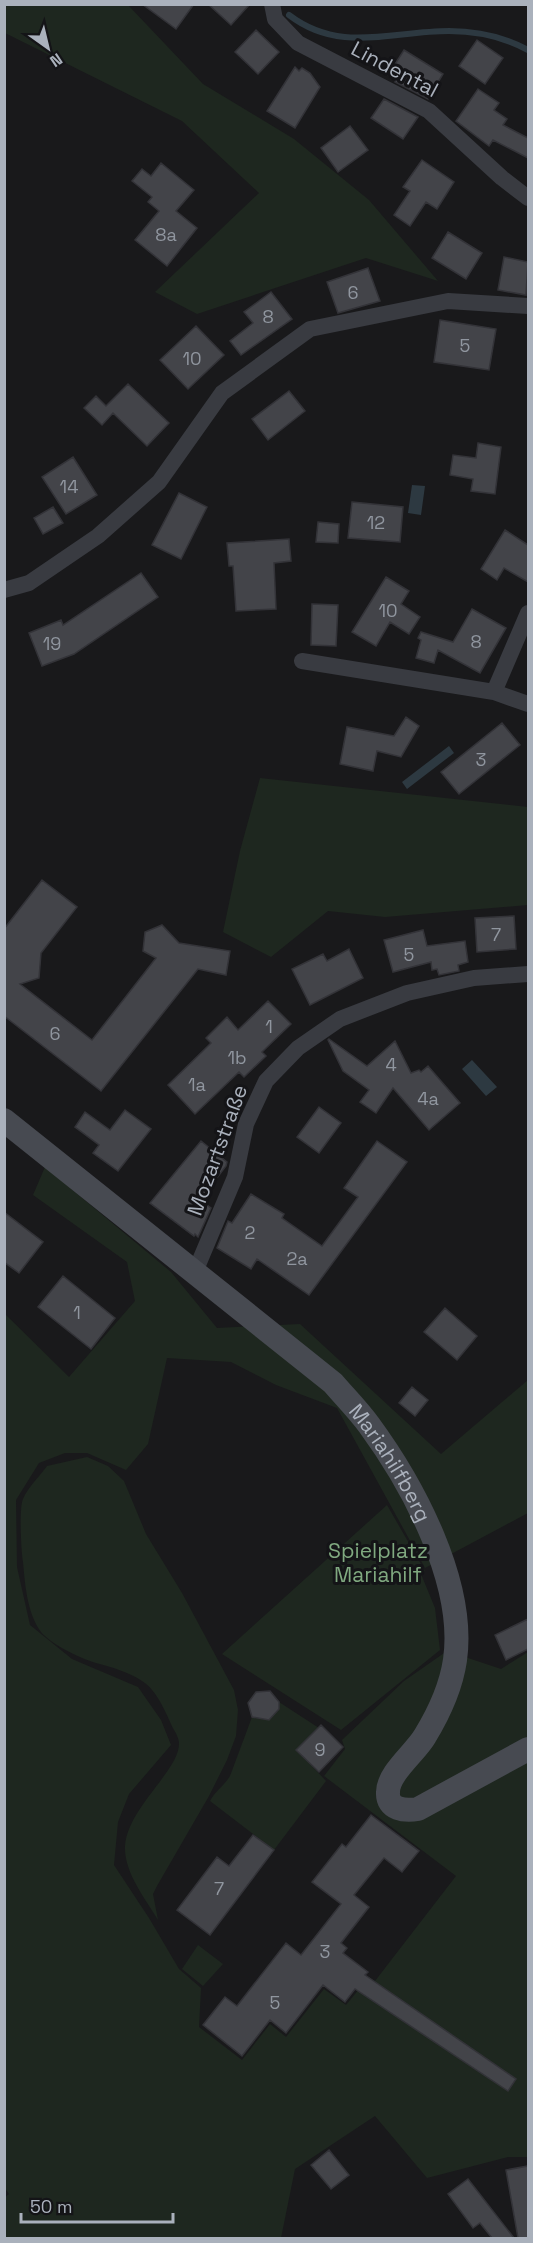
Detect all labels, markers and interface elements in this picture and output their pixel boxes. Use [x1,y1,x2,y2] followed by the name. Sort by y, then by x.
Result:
[18,18,78,78] north arrow
[347,35,443,103] street label: Lindental
[46,48,66,72] text: N
[155,223,177,246] house number: 8a
[347,281,359,304] house number: 6
[262,305,274,328] house number: 8
[460,334,470,357] house number: 5
[182,347,202,370] house number: 10
[60,475,78,498] house number: 14
[367,511,385,534] house number: 12
[378,599,398,622] house number: 10
[470,630,482,653] house number: 8
[43,632,61,655] house number: 19
[476,748,486,771] house number: 3
[491,923,501,946] house number: 7
[404,943,414,966] house number: 5
[265,1015,273,1038] house number: 1
[49,1022,61,1045] house number: 6
[227,1046,247,1069] house number: 1b
[385,1053,397,1076] house number: 4
[188,1073,206,1096] house number: 1a
[181,1081,253,1219] street label: Mozartstraße
[417,1087,439,1110] house number: 4a
[245,1221,255,1244] house number: 2
[286,1247,308,1270] house number: 2a
[73,1301,81,1324] house number: 1
[344,1398,438,1526] street label: Mariahilfberg
[328,1537,428,1588] park label: Spielplatz Mariahilf
[314,1738,326,1761] house number: 9
[214,1877,224,1900] house number: 7
[320,1940,330,1963] house number: 3
[270,1991,280,2014] house number: 5
[21,2186,172,2224] scale bar
[30,2195,72,2218] text: 50 m

